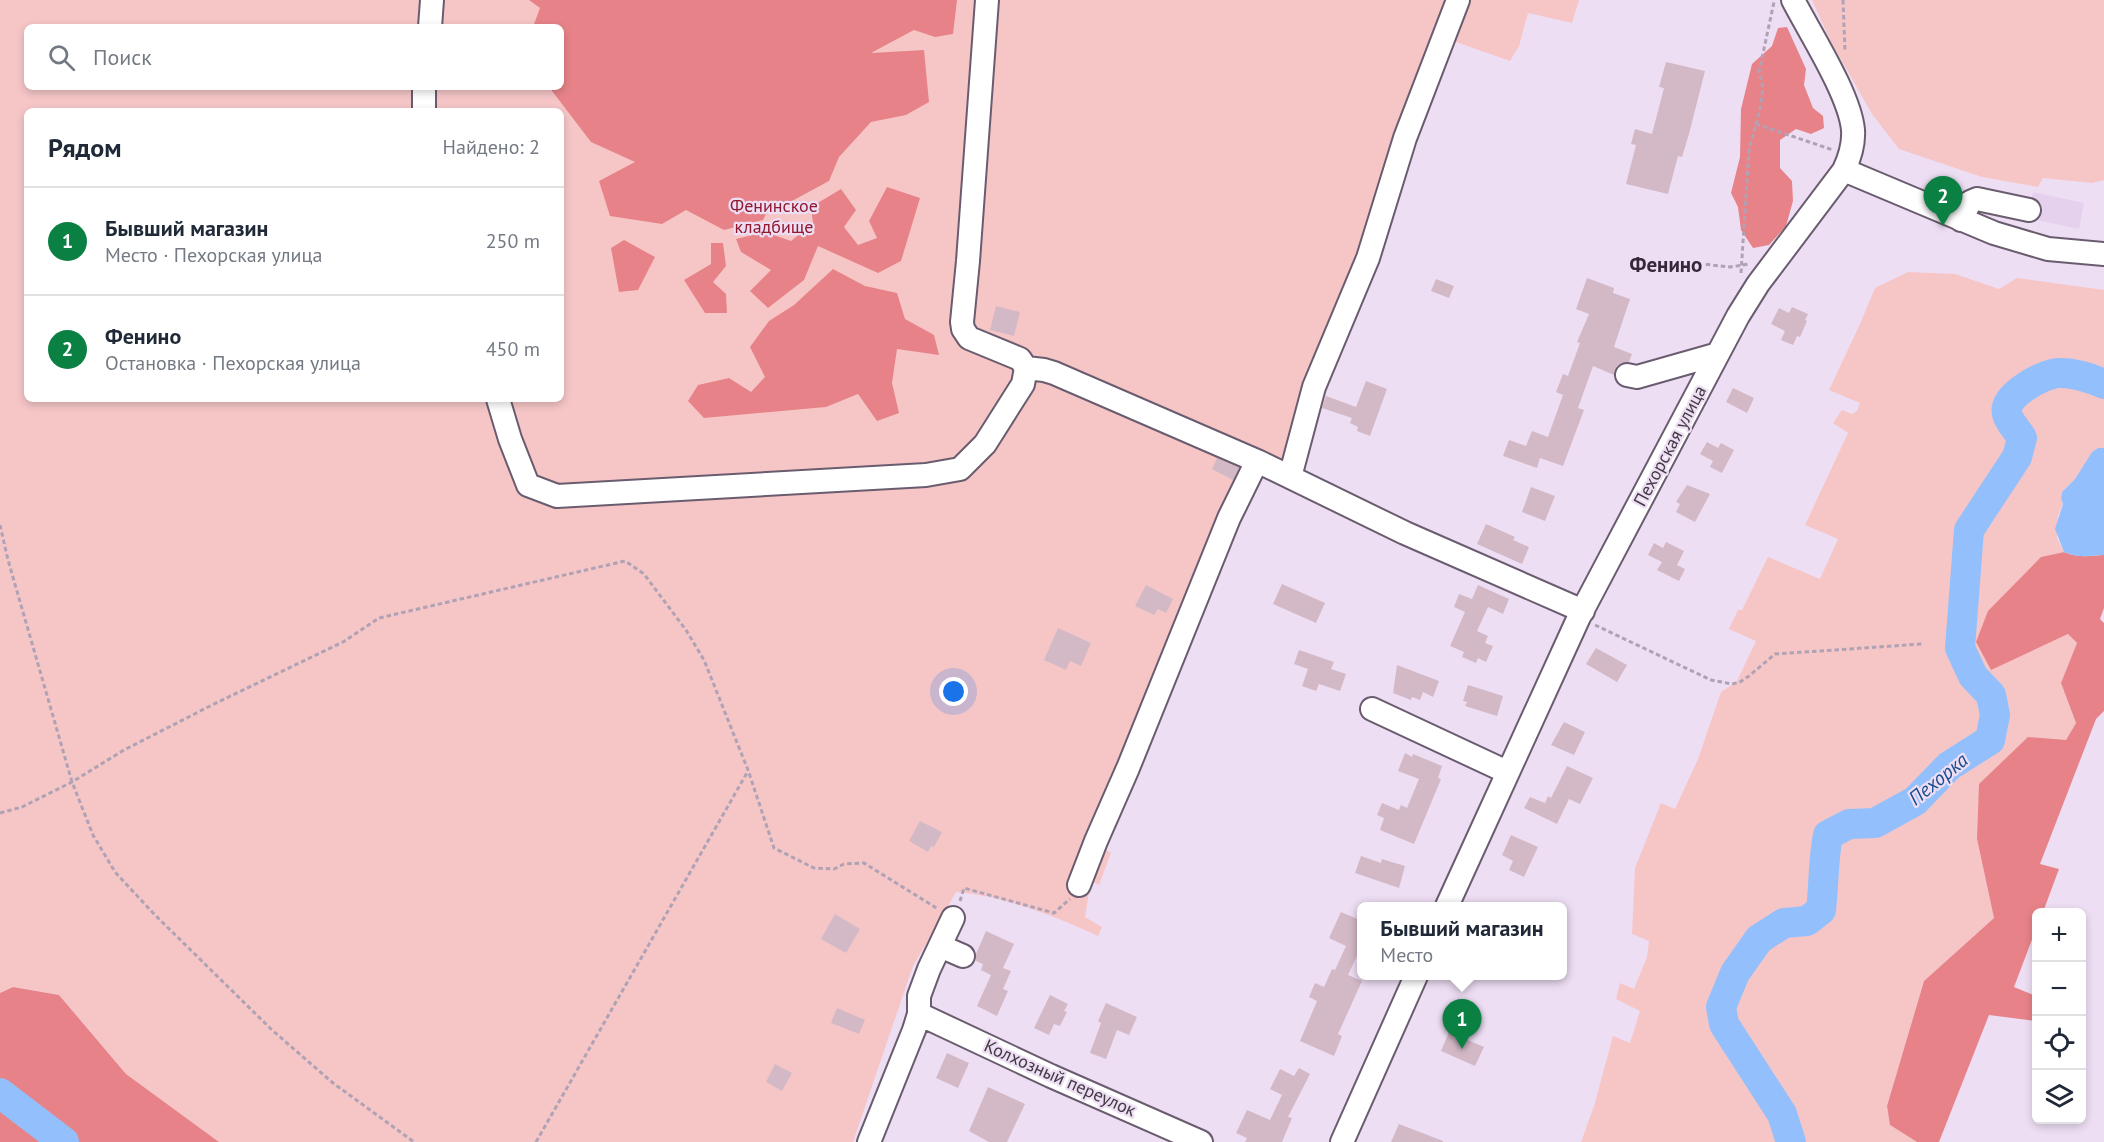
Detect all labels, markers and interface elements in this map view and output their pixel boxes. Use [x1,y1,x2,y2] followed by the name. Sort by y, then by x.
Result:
[24,24,564,90] search box
[45,41,78,74] icon: search
[93,43,152,71] text: Поиск
[48,131,122,164] text: Рядом
[443,134,540,160] text: Найдено: 2
[1924,176,1962,226] pin: 2
[730,194,818,238] park label: Фенинское кладбище
[105,214,268,242] text: Бывший магазин
[62,228,73,254] text: 1
[486,228,540,254] text: 250 m
[105,242,322,268] text: Место · Пехорская улица
[1630,251,1702,278] district label: Фенино
[105,322,181,350] text: Фенино
[62,336,73,362] text: 2
[486,336,540,362] text: 450 m
[105,350,361,376] text: Остановка · Пехорская улица
[1628,381,1711,510] street label: Пехорская улица
[939,677,968,706] your location
[1903,747,1973,811] water label: Пехорка
[1357,902,1567,980] popup
[2032,908,2086,1124] map controls
[2032,908,2086,962] button: +
[1380,914,1544,942] text: Бывший магазин
[1380,942,1433,968] text: Место
[2032,962,2086,1016] button: −
[1442,1000,1482,1049] pin: 1
[2032,1016,2086,1070] button: locate
[981,1034,1140,1122] street label: Колхозный переулок
[2032,1070,2086,1124] button: layers

